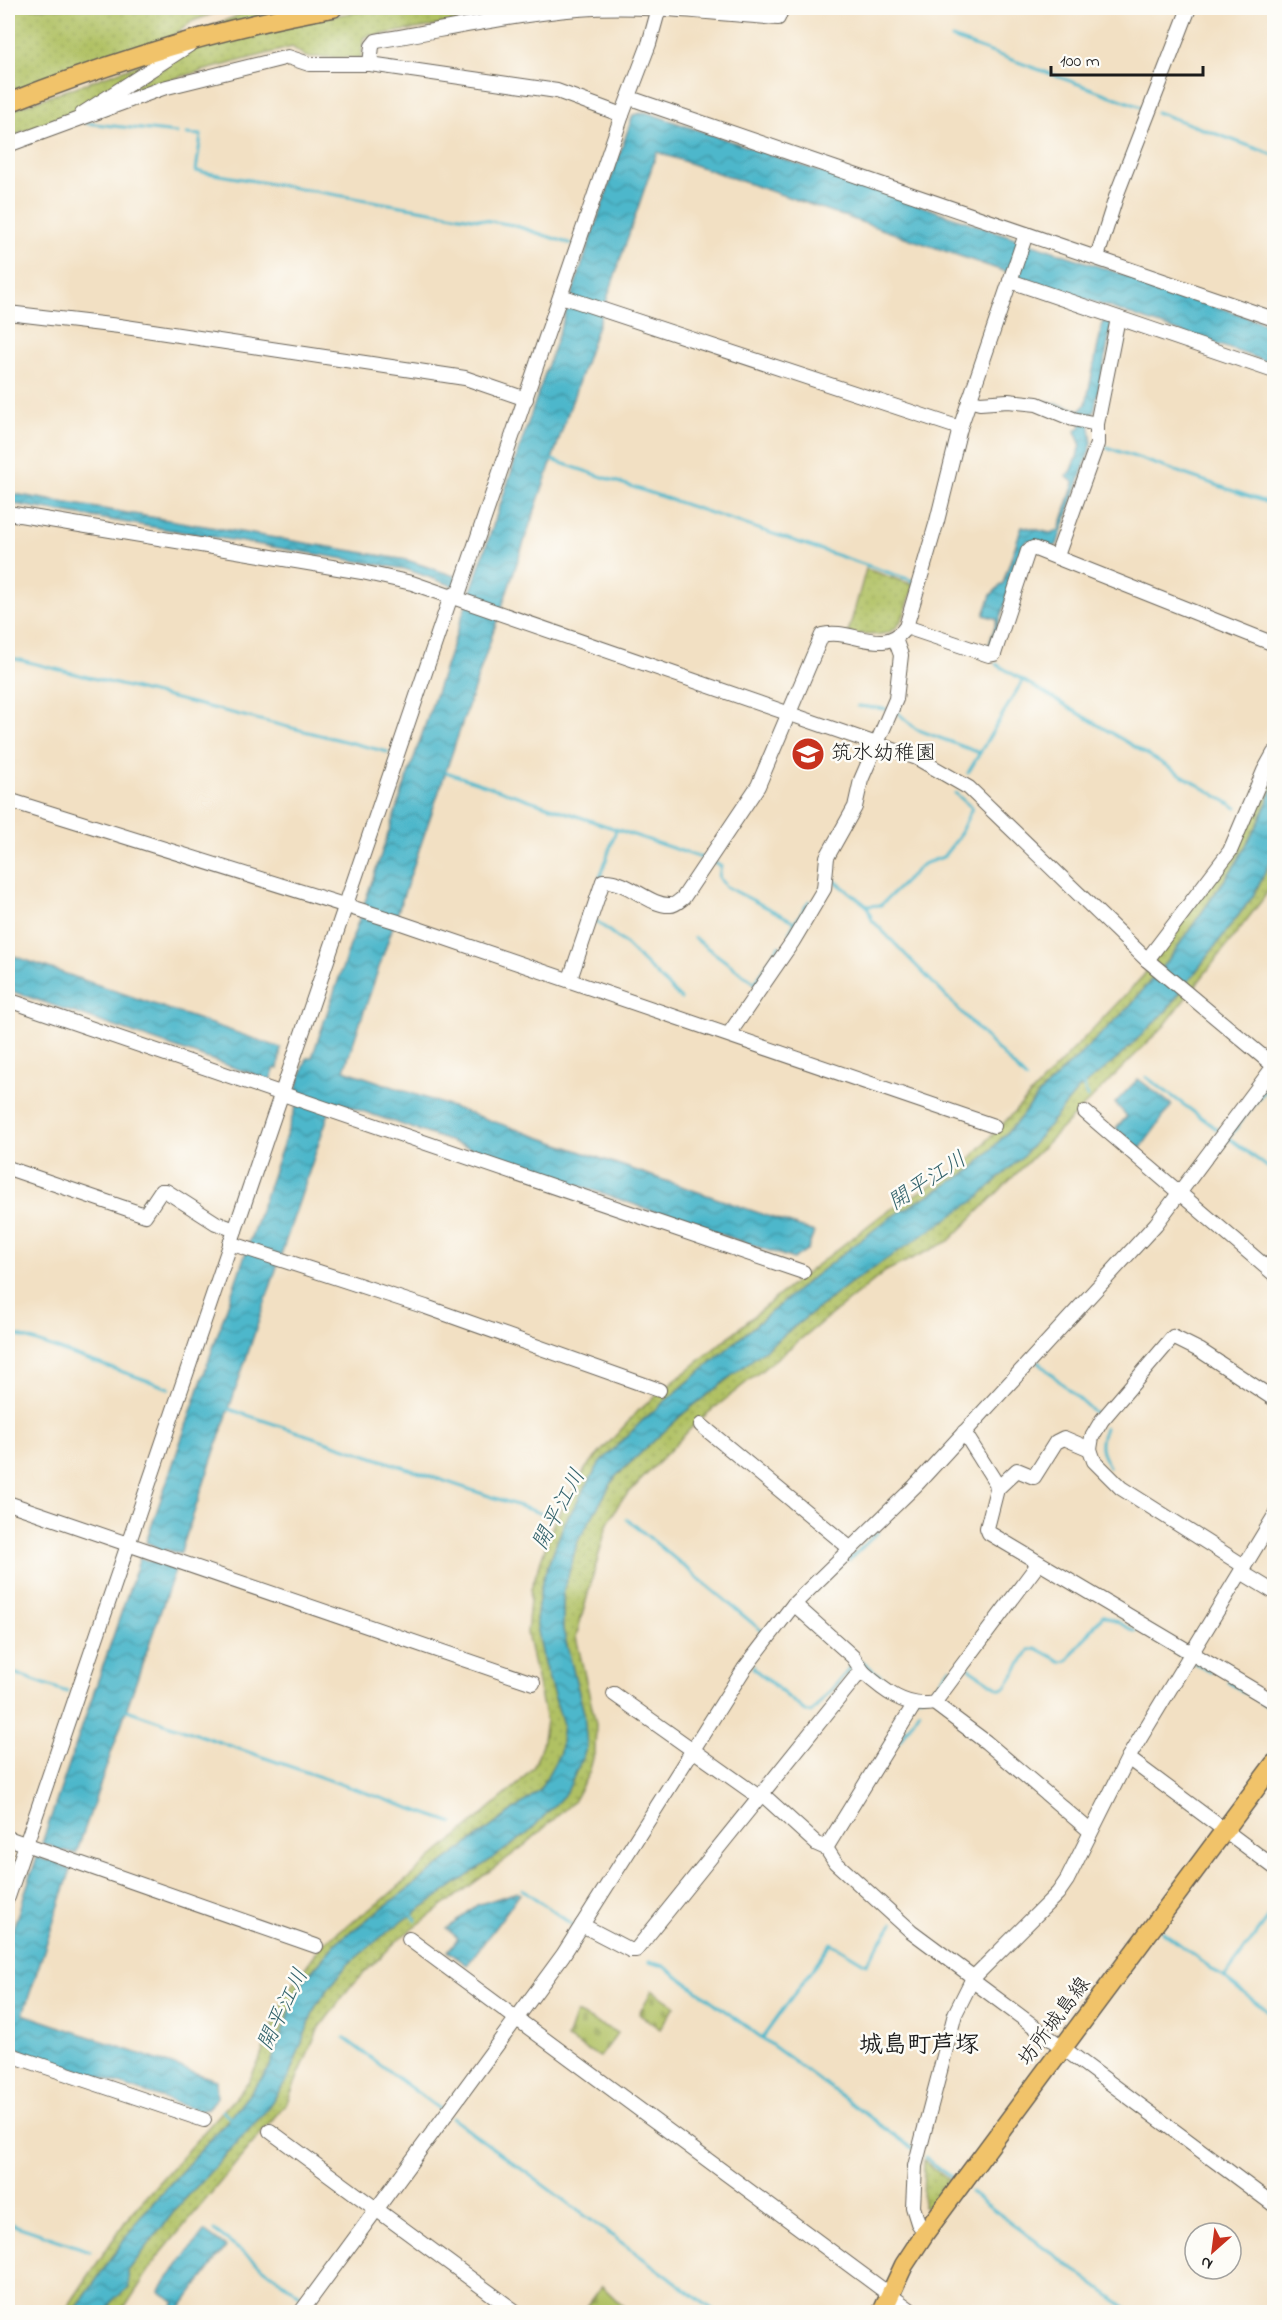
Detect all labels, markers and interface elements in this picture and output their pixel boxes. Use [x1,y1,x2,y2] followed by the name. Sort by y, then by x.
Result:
[1051,39,1202,77] scale bar
[1060,49,1100,75] text: 100 m
[790,736,826,772] school or university icon: 筑水幼稚園
[831,739,936,769] place label: 筑水幼稚園
[882,1145,974,1219] water label: 開平江川
[525,1464,595,1556] water label: 開平江川
[250,1963,318,2057] water label: 開平江川
[1011,1971,1099,2073] street label: 坊所城島線
[859,2029,979,2064] district label: 城島町芦塚
[1183,2221,1243,2281] north arrow
[1196,2249,1217,2276] text: N

